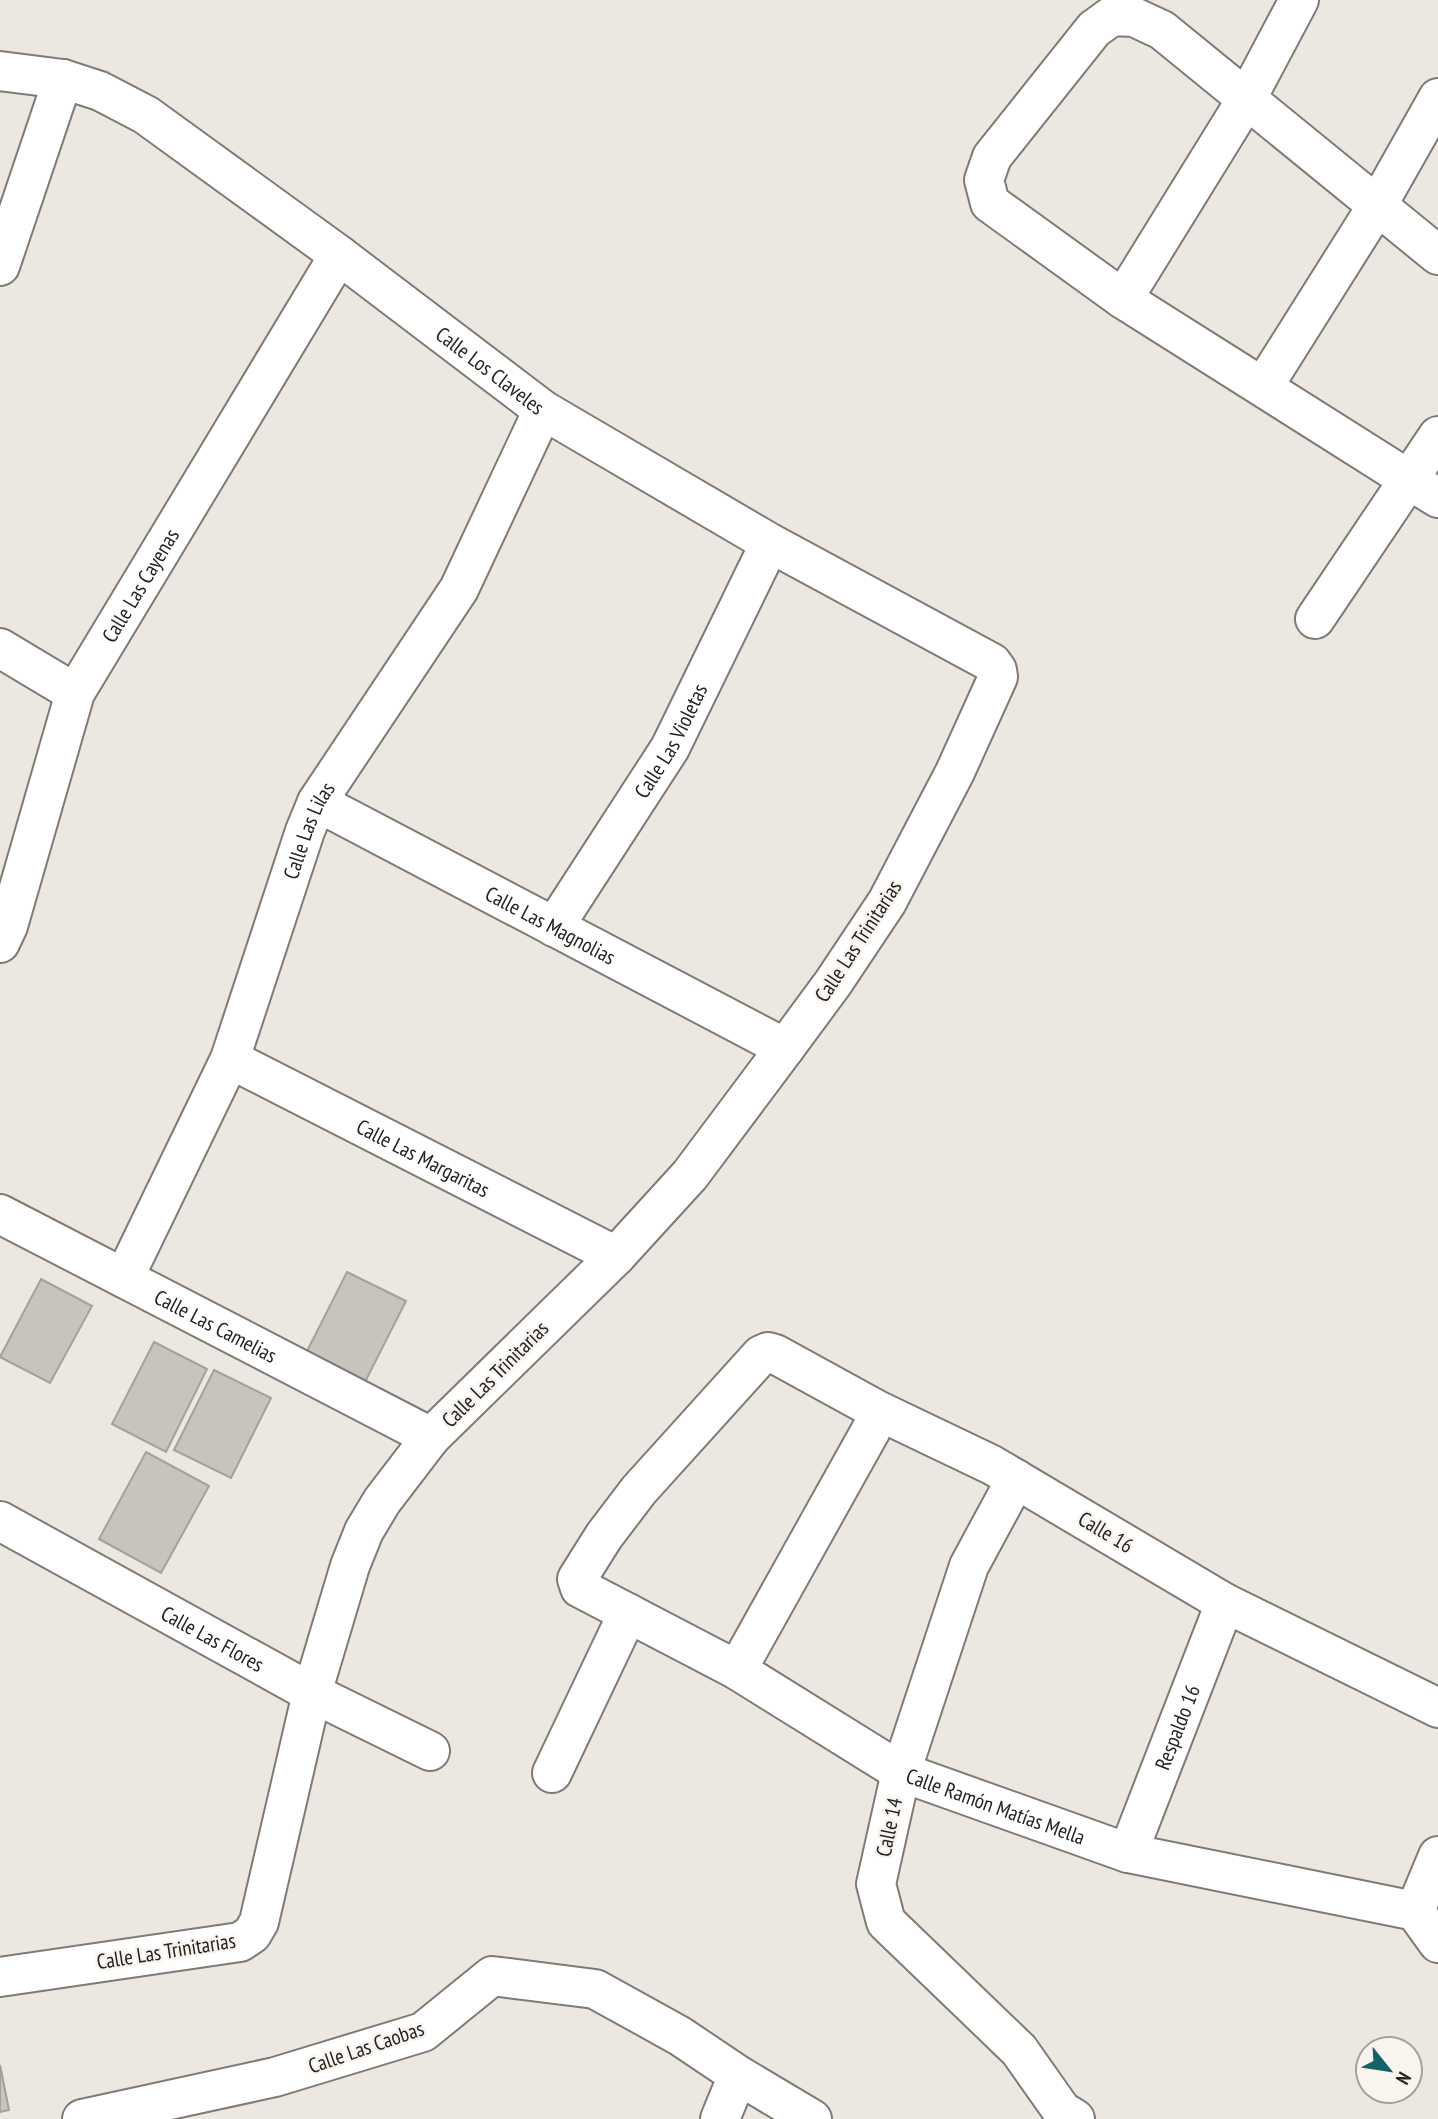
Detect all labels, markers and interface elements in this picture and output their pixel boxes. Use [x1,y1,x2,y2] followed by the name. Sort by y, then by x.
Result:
[431,320,550,420] street label: Calle Los Claveles
[95,523,185,647] street label: Calle Las Cayenas
[628,679,713,803] street label: Calle Las Violetas
[277,776,340,882] street label: Calle Las Lilas
[809,875,907,1007] street label: Calle Las Trinitarias
[481,880,620,970] street label: Calle Las Magnolias
[352,1112,494,1203] street label: Calle Las Margaritas
[150,1283,282,1368] street label: Calle Las Camelias
[436,1315,554,1433] street label: Calle Las Trinitarias
[1074,1505,1138,1559] street label: Calle 16
[157,1599,269,1677] street label: Calle Las Flores
[1148,1681,1206,1774] street label: Respaldo 16
[903,1762,1089,1850] street label: Calle Ramón Matías Mella
[870,1795,909,1859] street label: Calle 14
[95,1927,237,1975] street label: Calle Las Trinitarias
[305,2015,427,2079] street label: Calle Las Caobas
[1354,2035,1424,2105] north arrow
[1391,2068,1417,2089] text: N

